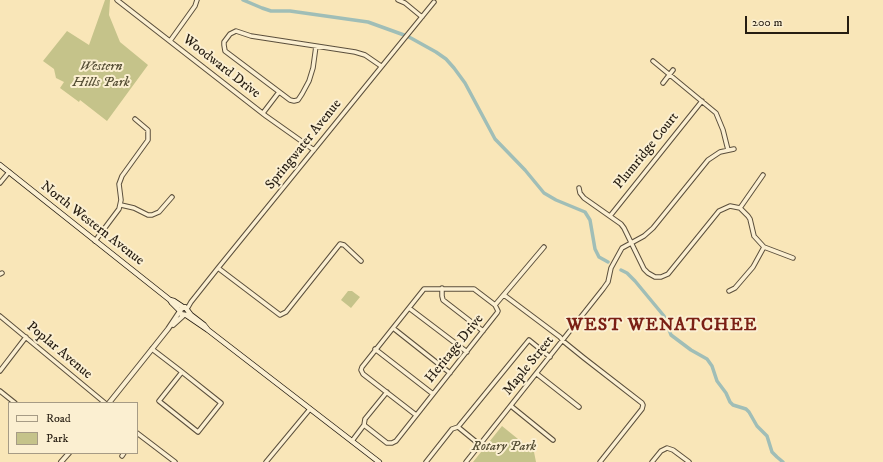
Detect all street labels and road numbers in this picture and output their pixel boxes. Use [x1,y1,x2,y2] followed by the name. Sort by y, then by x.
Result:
[179,31,263,103] street label: Woodward Drive
[262,96,346,194] street label: Springwater Avenue
[611,109,683,193] street label: Plumridge Court
[37,178,147,270] street label: North Western Avenue
[422,311,488,387] street label: Heritage Drive
[23,319,95,383] street label: Poplar Avenue
[500,333,558,399] street label: Maple Street

